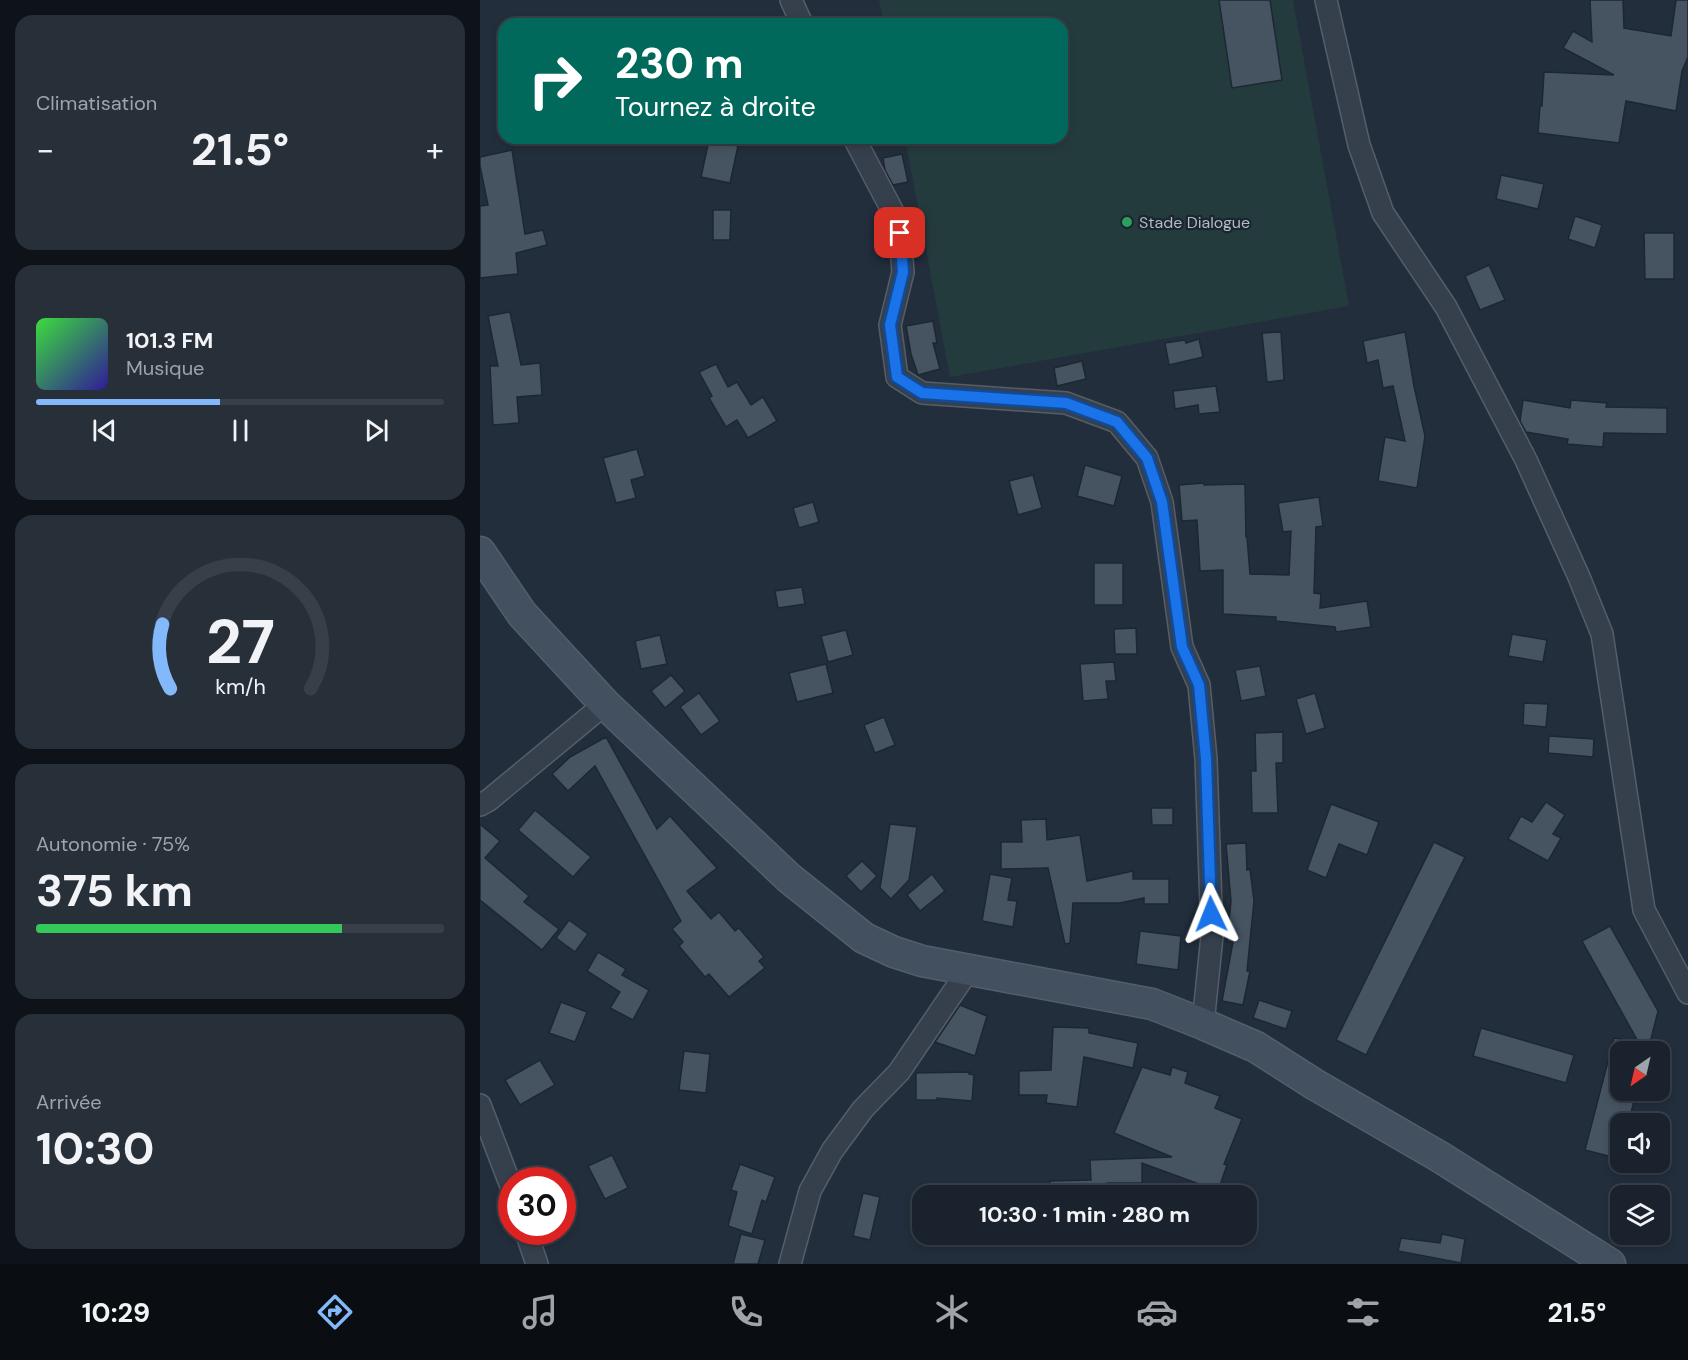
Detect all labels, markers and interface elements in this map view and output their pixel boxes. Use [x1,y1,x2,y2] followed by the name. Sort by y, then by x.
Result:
[615,36,744,91] text: 230 m
[516,42,594,120] icon: right
[615,89,816,124] text: Tournez à droite
[36,90,157,116] text: Climatisation
[191,120,289,179] text: 21.5°
[36,128,54,171] text: −
[426,128,444,171] text: +
[874,207,925,258] pin
[1139,212,1250,233] place label: Stade Dialogue
[1120,215,1134,229] marker: Stade Dialogue
[883,216,916,249] icon: arrive
[126,326,213,355] text: 101.3 FM
[126,355,204,381] text: Musique
[88,414,121,447] icon: previous
[224,414,257,447] icon: pause
[360,414,393,447] icon: next
[205,601,275,682] text: 27
[215,673,265,701] text: km/h
[36,831,190,857] text: Autonomie · 75%
[36,861,193,920] text: 375 km
[1179,882,1243,946] position arrow
[1610,1041,1670,1101] north arrow
[1610,1041,1670,1245] map controls
[36,1089,102,1115] text: Arrivée
[1610,1113,1670,1173] button: sound
[36,1119,154,1178] text: 10:30
[498,1167,576,1245] speed limit sign: 30
[1610,1185,1670,1245] button: layers
[979,1200,1190,1229] text: 10:30 · 1 min · 280 m
[314,1291,356,1333] icon: directions
[519,1291,561,1333] icon: music
[725,1291,767,1333] icon: phone
[931,1291,973,1333] icon: climate
[1136,1291,1178,1333] icon: car
[1342,1291,1384,1333] icon: filters
[82,1295,150,1330] text: 10:29
[1547,1295,1606,1330] text: 21.5°

